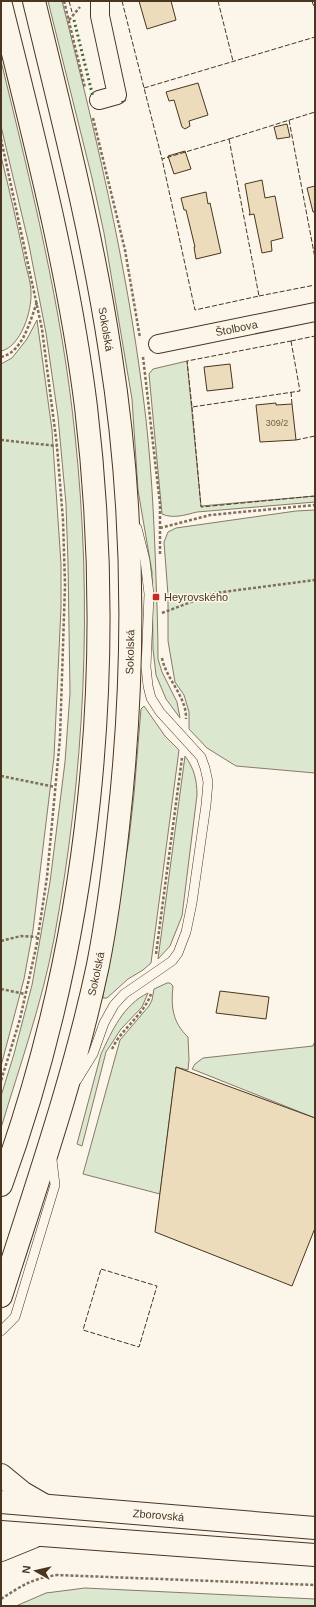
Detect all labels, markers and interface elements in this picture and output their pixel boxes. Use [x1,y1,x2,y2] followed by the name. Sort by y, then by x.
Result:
[96,306,116,353] street label: Sokolská
[214,318,259,338] street label: Štolbova
[266,418,288,428] house number: 309/2
[164,591,228,603] place label: Heyrovského
[151,592,161,602] marker: Heyrovského
[123,629,136,675] street label: Sokolská
[85,950,107,997] street label: Sokolská
[132,1507,185,1523] street label: Zborovská
[16,1551,56,1591] north arrow
[20,1565,33,1574] text: N

